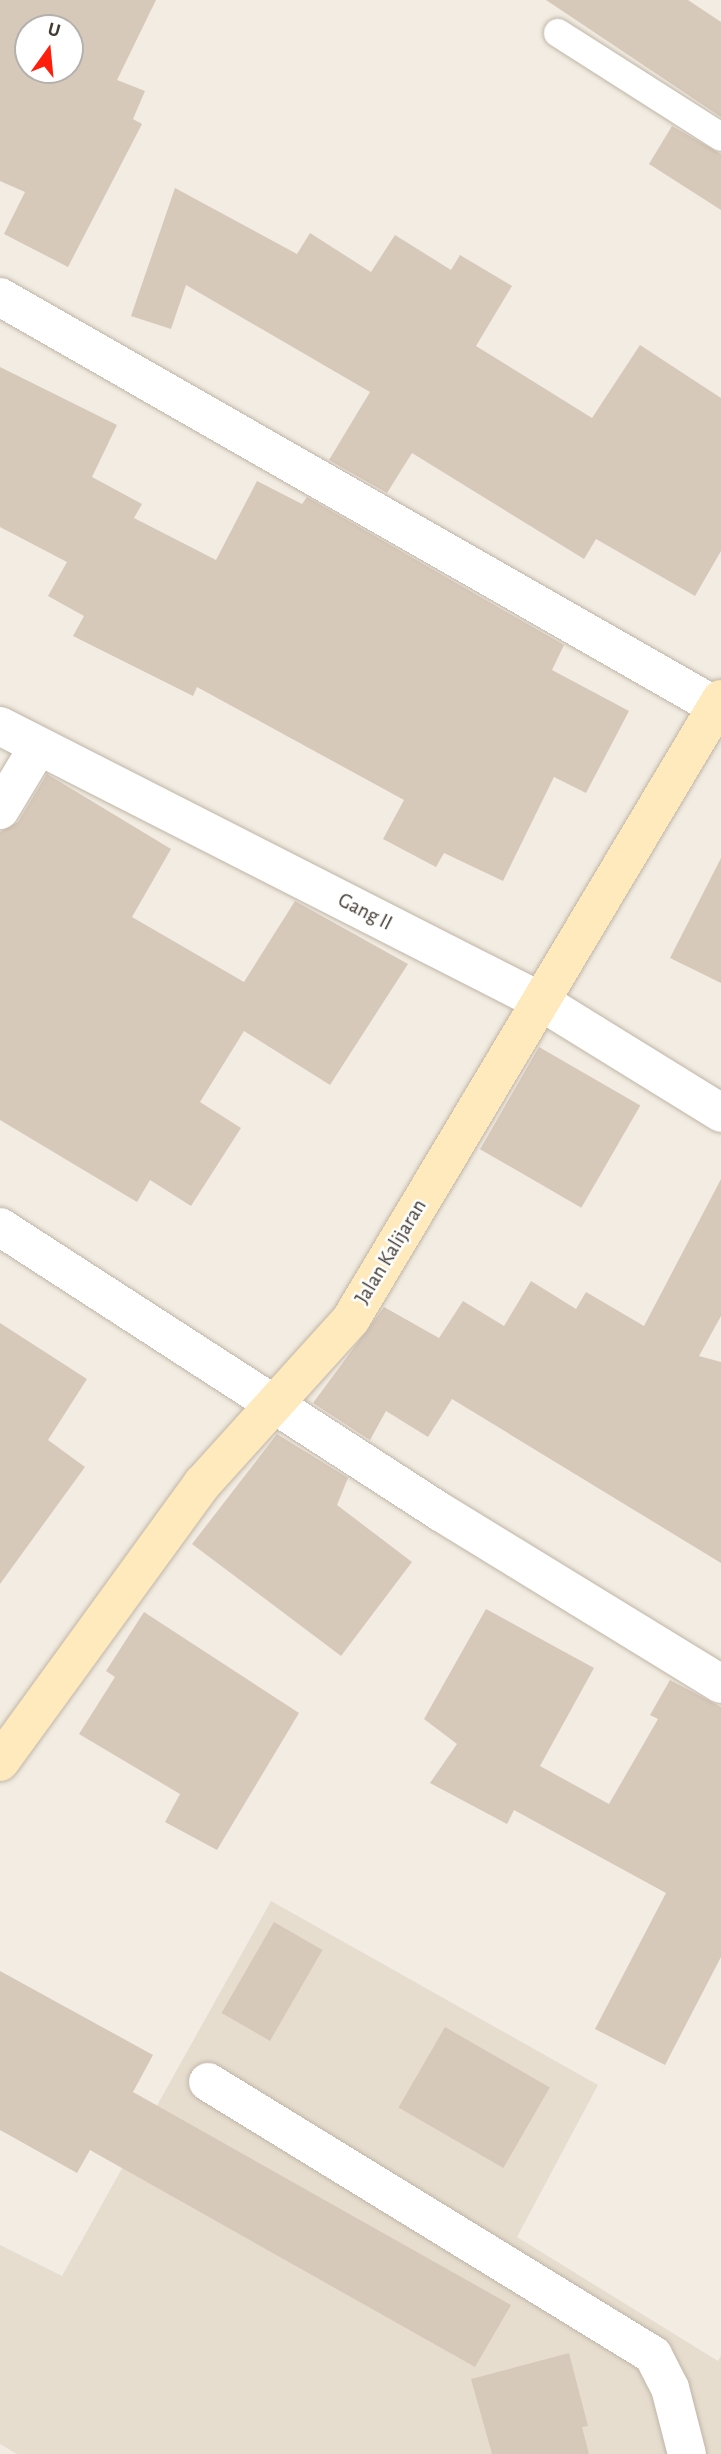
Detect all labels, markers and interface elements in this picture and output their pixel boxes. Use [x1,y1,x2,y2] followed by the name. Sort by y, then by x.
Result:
[14,14,84,84] north arrow
[46,19,62,41] text: U
[334,888,396,936] street label: Gang II
[350,1195,432,1309] street label: Jalan Kalijaran

